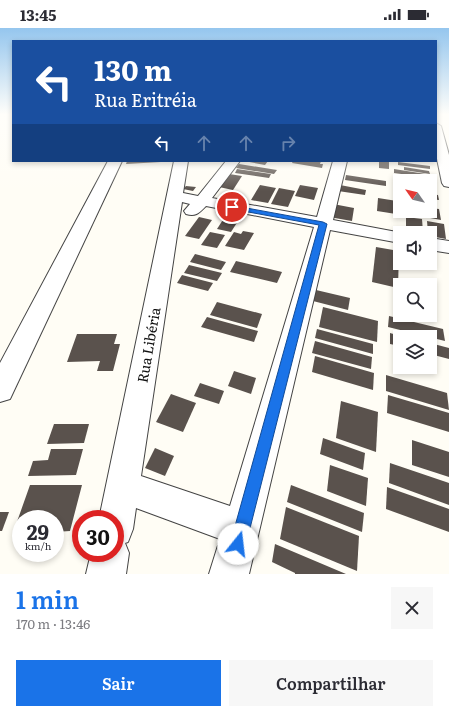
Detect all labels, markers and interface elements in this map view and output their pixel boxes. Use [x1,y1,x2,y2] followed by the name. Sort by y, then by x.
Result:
[20,3,56,26] text: 13:45
[94,48,172,90] text: 130 m
[28,56,80,108] icon: left
[94,86,197,113] text: Rua Eritréia
[151,132,173,154] icon: left
[193,132,215,154] icon: ahead
[235,132,257,154] icon: ahead
[277,132,299,154] icon: right
[393,174,437,218] north arrow
[393,174,437,374] map controls
[215,190,249,224] pin
[221,196,243,218] icon: arrive
[393,226,437,270] button: sound
[393,278,437,322] button: search
[132,305,165,384] street label: Rua Libéria
[393,330,437,374] button: layers
[72,510,124,562] speed limit sign: 30
[27,516,49,546] text: 29
[217,523,259,565] position arrow
[25,538,51,553] text: km/h
[16,581,79,616] text: 1 min
[391,587,433,629] button: close
[16,614,90,633] text: 170 m · 13:46
[16,660,221,706] button: Sair
[229,660,433,706] button: Compartilhar

